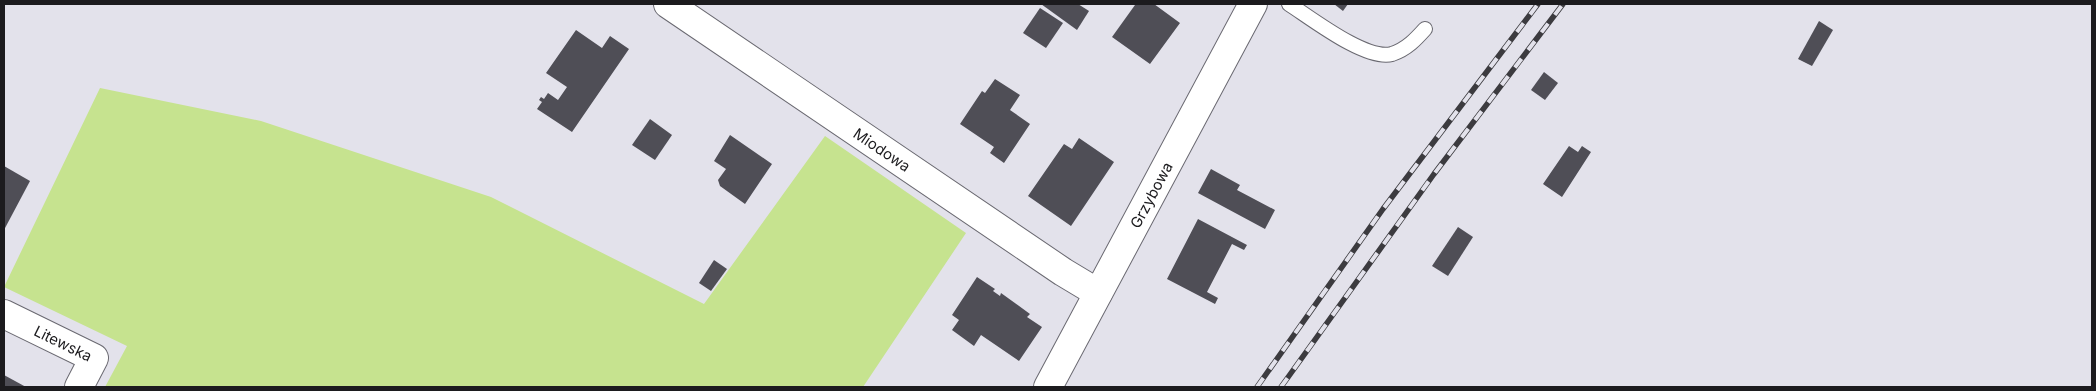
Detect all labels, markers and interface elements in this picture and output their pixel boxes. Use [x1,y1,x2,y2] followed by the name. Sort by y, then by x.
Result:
[850,123,914,175] street label: Miodowa
[1125,158,1176,231] street label: Grzybowa
[31,321,95,365] street label: Litewska

